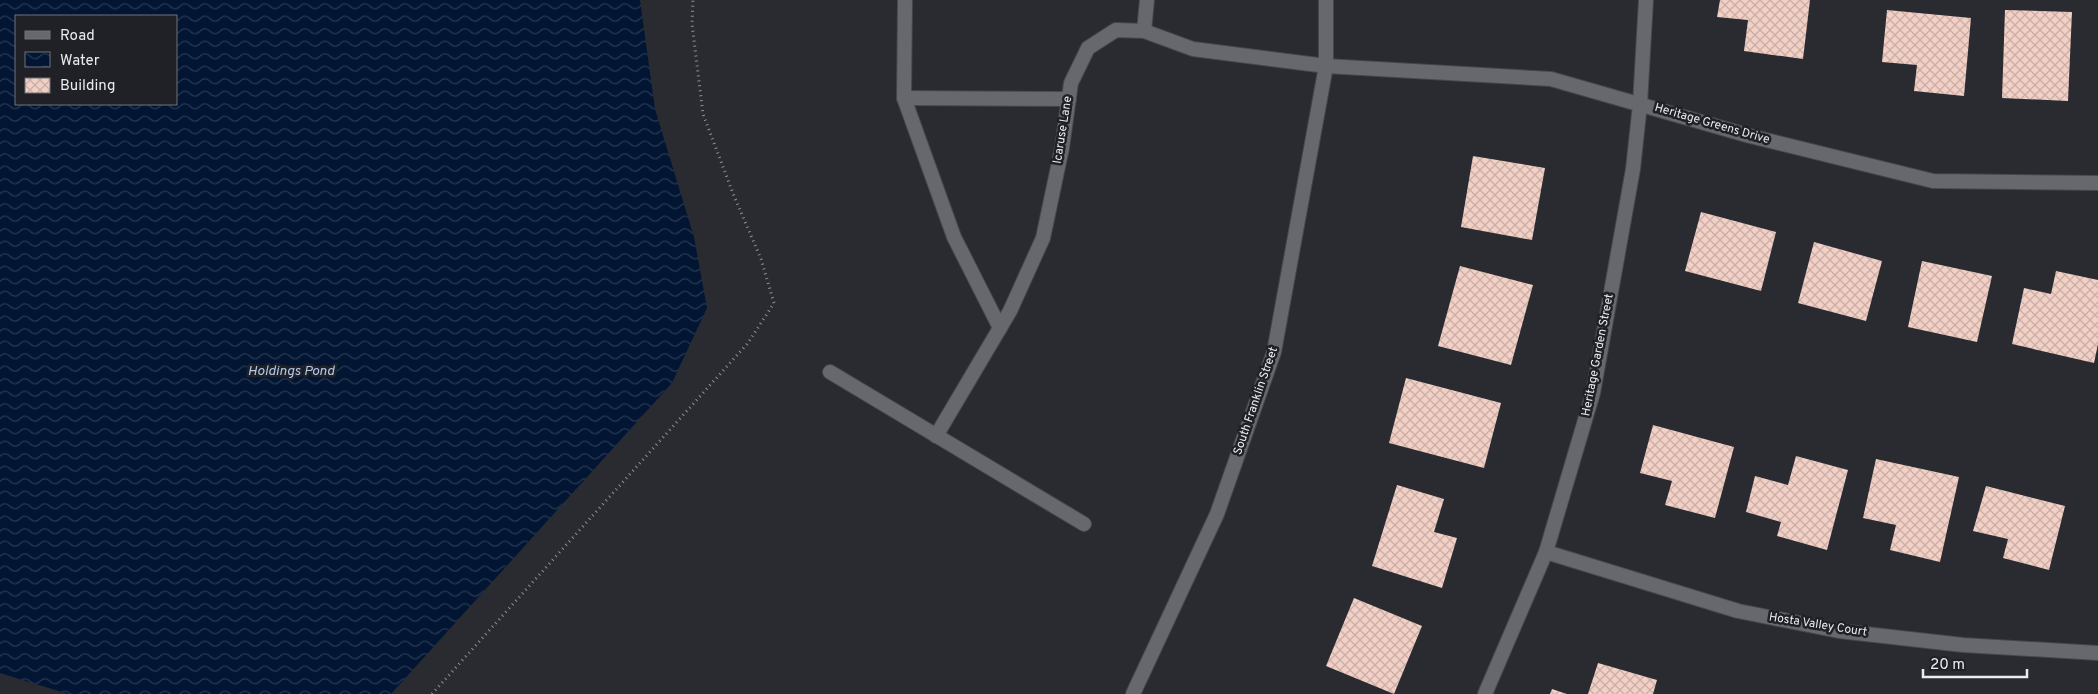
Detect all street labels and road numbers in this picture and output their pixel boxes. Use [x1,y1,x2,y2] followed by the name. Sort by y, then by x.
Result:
[1050,95,1076,165] street label: Icaruse Lane
[1653,100,1771,148] street label: Heritage Greens Drive
[1578,292,1618,418] street label: Heritage Garden Street
[1230,345,1282,457] street label: South Franklin Street
[1768,609,1868,641] street label: Hosta Valley Court

